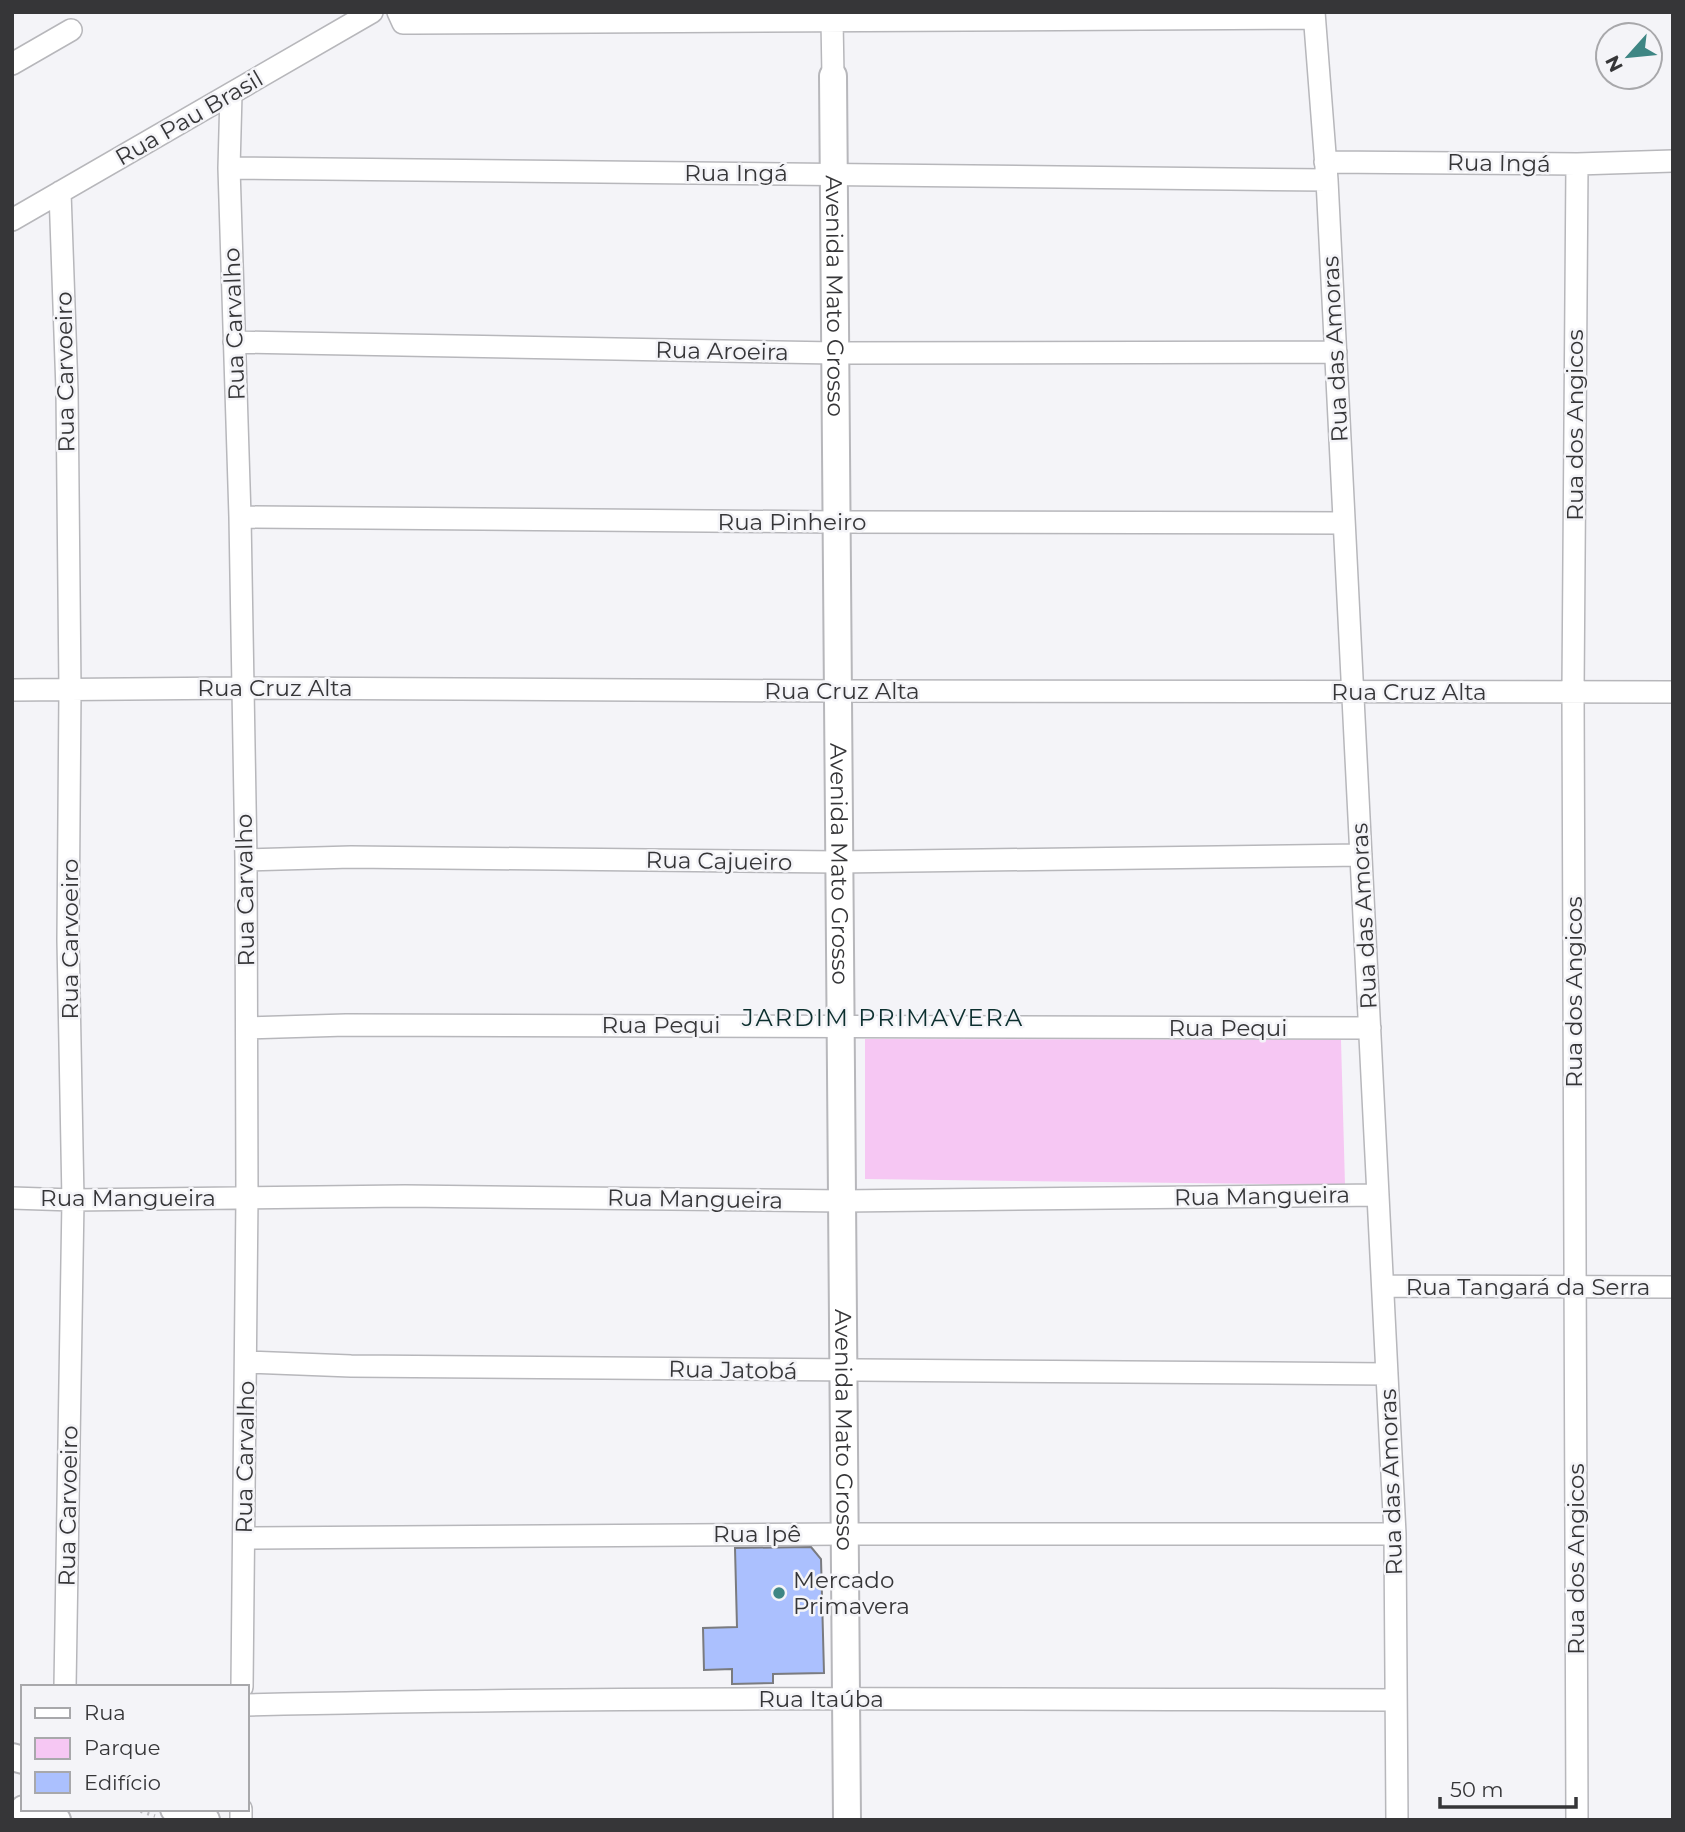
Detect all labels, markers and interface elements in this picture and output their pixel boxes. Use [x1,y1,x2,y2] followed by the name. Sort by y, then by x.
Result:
[1594,21,1664,91] north arrow
[1601,51,1628,76] text: N
[110,64,268,172] street label: Rua Pau Brasil
[1447,148,1551,178] street label: Rua Ingá
[684,159,788,187] street label: Rua Ingá
[820,175,850,417] street label: Avenida Mato Grosso
[217,247,251,401] street label: Rua Carvalho
[1316,255,1354,443] street label: Rua das Amoras
[50,291,80,453] street label: Rua Carvoeiro
[1561,329,1589,521] street label: Rua dos Angicos
[655,336,789,366] street label: Rua Aroeira
[718,508,866,536] street label: Rua Pinheiro
[197,674,353,702] street label: Rua Cruz Alta
[764,677,920,705] street label: Rua Cruz Alta
[1331,678,1487,706] street label: Rua Cruz Alta
[824,743,854,985] street label: Avenida Mato Grosso
[230,813,260,967] street label: Rua Carvalho
[1345,822,1383,1010] street label: Rua das Amoras
[645,846,793,876] street label: Rua Cajueiro
[56,859,84,1019] street label: Rua Carvoeiro
[1560,896,1588,1088] street label: Rua dos Angicos
[741,1003,1024,1032] district label: JARDIM PRIMAVERA
[601,1011,721,1039] street label: Rua Pequi
[1168,1014,1288,1042] street label: Rua Pequi
[1174,1180,1350,1212] street label: Rua Mangueira
[607,1183,783,1215] street label: Rua Mangueira
[40,1184,216,1212] street label: Rua Mangueira
[1406,1273,1650,1301] street label: Rua Tangará da Serra
[829,1309,859,1551] street label: Avenida Mato Grosso
[668,1355,798,1385] street label: Rua Jatobá
[230,1380,260,1534] street label: Rua Carvalho
[1374,1388,1408,1576] street label: Rua das Amoras
[53,1425,83,1587] street label: Rua Carvoeiro
[1562,1463,1590,1655] street label: Rua dos Angicos
[713,1520,801,1548] street label: Rua Ipê
[793,1566,910,1620] place label: Mercado Primavera
[771,1585,787,1601] marker: Mercado Primavera
[21,1685,248,1811] legend
[758,1685,884,1713] street label: Rua Itaúba
[84,1700,126,1725] text: Rua
[84,1735,160,1760] text: Parque
[1440,1766,1576,1810] scale bar
[84,1770,161,1795] text: Edifício
[1450,1777,1504,1802] text: 50 m

